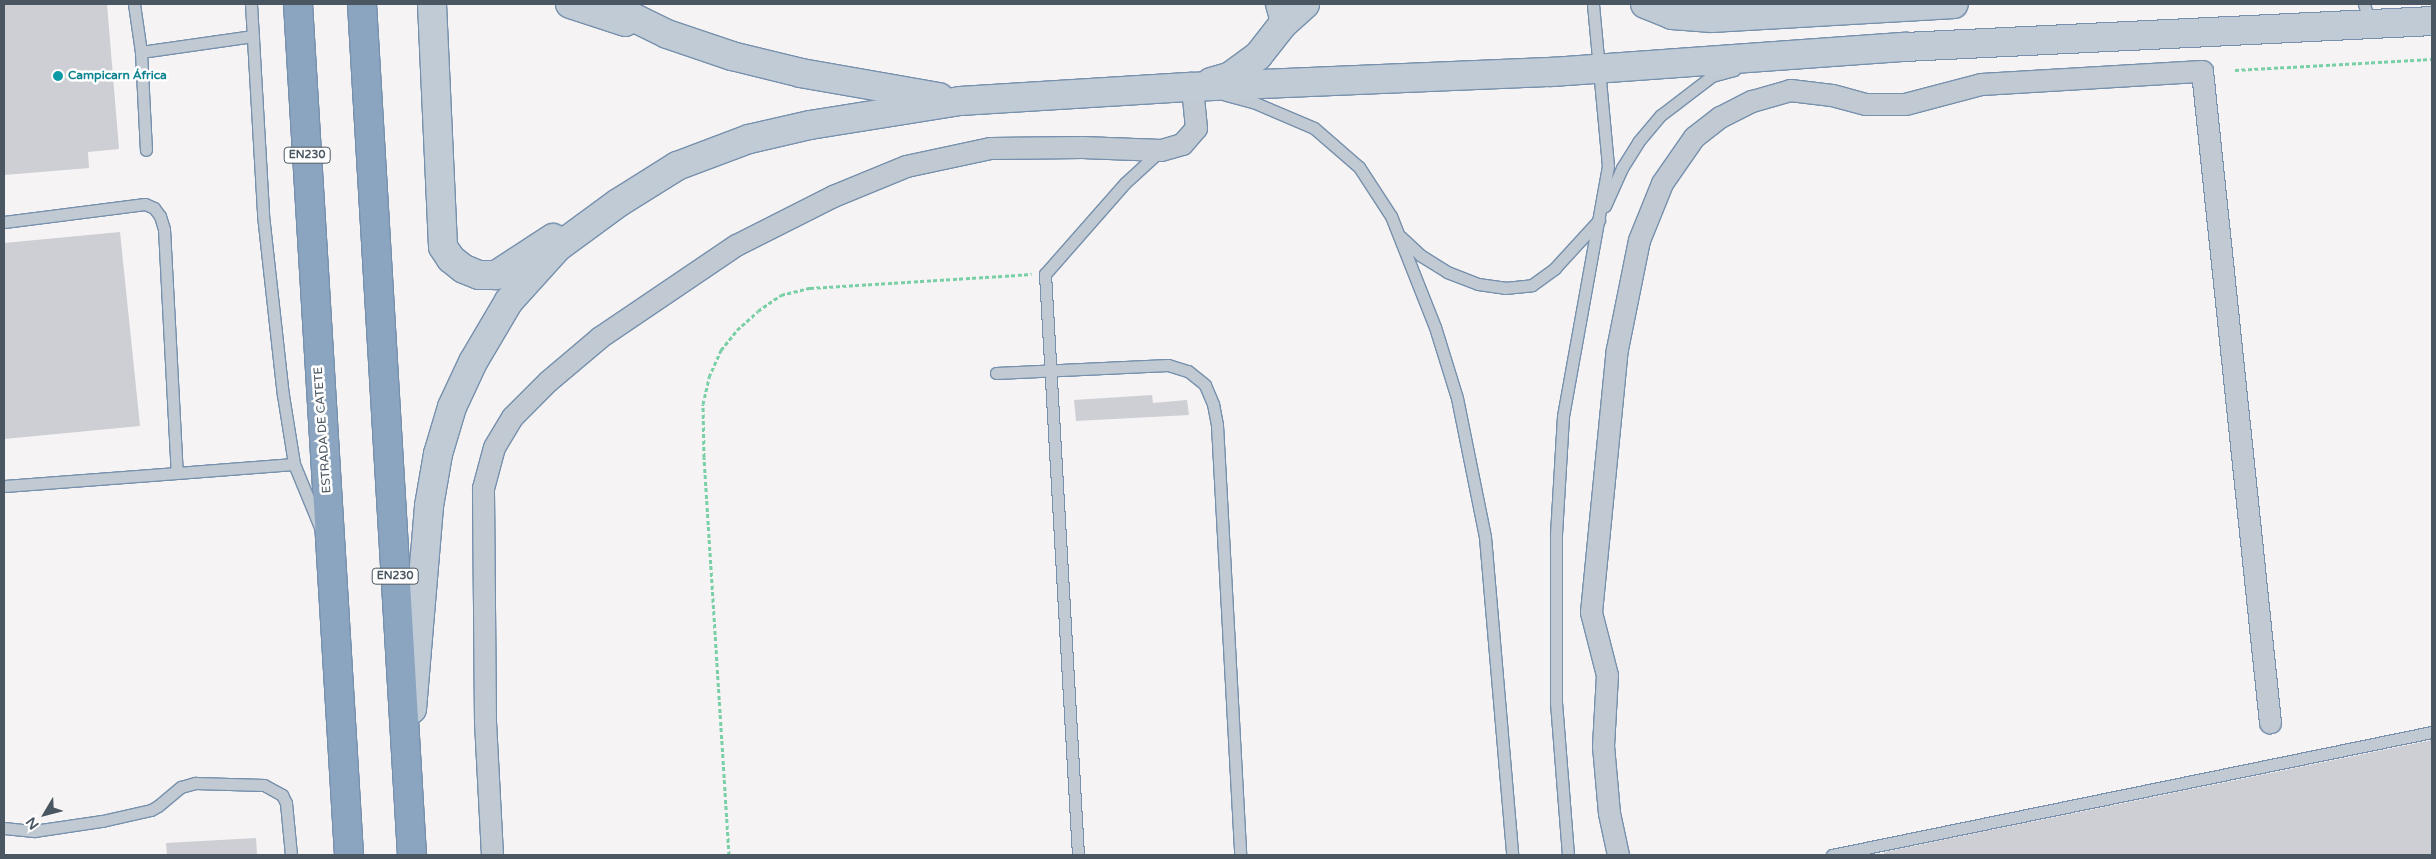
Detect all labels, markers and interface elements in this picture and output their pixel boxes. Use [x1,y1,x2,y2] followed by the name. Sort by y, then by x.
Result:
[68,69,167,83] place label: Campicarn África
[52,70,64,82] marker: Campicarn África
[283,146,331,164] road number: EN230
[311,366,335,494] street label: ESTRADA DE CATETE
[371,568,419,584] road number: EN230
[20,789,70,839] north arrow
[22,814,43,833] text: N

